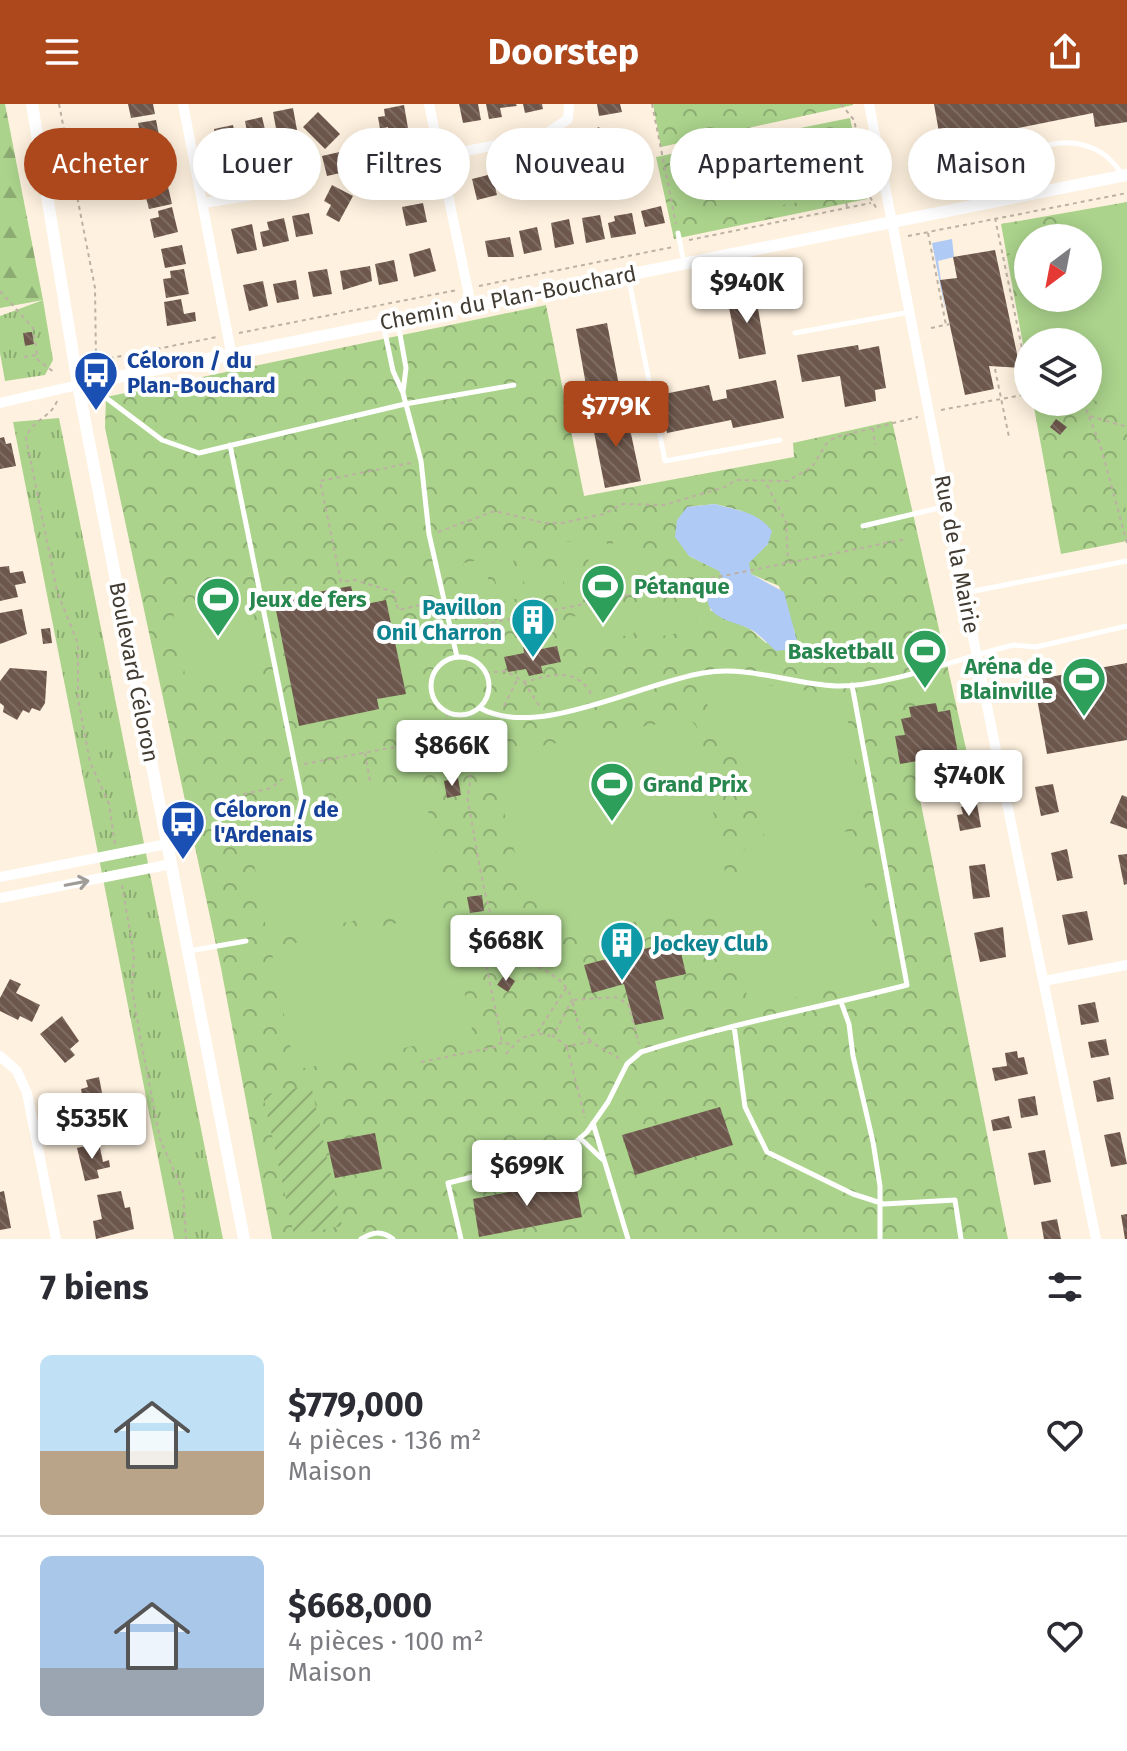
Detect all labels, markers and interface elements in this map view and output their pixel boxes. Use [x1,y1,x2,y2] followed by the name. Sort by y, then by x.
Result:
[40,30,84,74] icon: menu
[488,30,639,74] text: Doorstep
[1043,30,1087,74] icon: share
[24,128,177,200] chip: Acheter
[193,128,321,200] chip: Louer
[337,128,470,200] chip: Filtres
[486,128,654,200] chip: Nouveau
[670,128,892,200] chip: Appartement
[908,128,1055,200] chip: Maison
[1014,224,1102,312] north arrow
[1014,224,1102,416] map controls
[691,257,803,325] pin: $940K
[378,260,638,336] street label: Chemin du Plan-Bouchard
[710,267,784,298] text: $940K
[1014,328,1102,416] button: layers
[127,347,276,399] place label: Céloron / du Plan-Bouchard
[72,349,120,412] bus stop icon: Céloron / du Plan-Bouchard
[560,381,672,449] pin: $779K
[582,391,650,422] text: $779K
[928,472,986,636] street label: Rue de la Mairie
[579,562,627,625] sports icon: Pétanque
[634,573,730,600] place label: Pétanque
[194,575,242,638] sports icon: Jeux de fers
[103,580,165,764] street label: Boulevard Céloron
[248,586,367,613] place label: Jeux de fers
[376,594,502,646] place label: Pavillon Onil Charron
[509,596,557,659] building icon: Pavillon Onil Charron
[901,627,949,690] sports icon: Basketball
[788,638,894,665] place label: Basketball
[960,653,1053,705] place label: Aréna de Blainville
[1060,655,1108,718] sports icon: Aréna de Blainville
[396,720,508,788] pin: $866K
[414,730,490,761] text: $866K
[913,750,1025,818] pin: $740K
[588,760,636,823] sports icon: Grand Prix
[933,760,1005,791] text: $740K
[643,771,748,798] place label: Grand Prix
[214,796,339,848] place label: Céloron / de l'Ardenais
[159,798,207,861] bus stop icon: Céloron / de l'Ardenais
[63,875,89,890] one-way arrow
[450,915,562,983] pin: $668K
[598,919,646,982] building icon: Jockey Club
[468,925,544,956] text: $668K
[652,930,768,957] place label: Jockey Club
[36,1093,148,1161] pin: $535K
[56,1103,128,1134] text: $535K
[471,1140,583,1208] pin: $699K
[490,1150,564,1181] text: $699K
[1043,1265,1087,1309] icon: filters
[40,1267,149,1308] text: 7 biens
[288,1384,424,1425] text: $779,000
[104,1387,200,1483] icon: home
[1043,1413,1087,1457] icon: heart
[288,1425,481,1456] text: 4 pièces · 136 m²
[288,1456,372,1487] text: Maison
[288,1585,432,1626] text: $668,000
[104,1588,200,1684] icon: home
[1043,1614,1087,1658] icon: heart
[288,1626,484,1657] text: 4 pièces · 100 m²
[288,1657,372,1688] text: Maison

